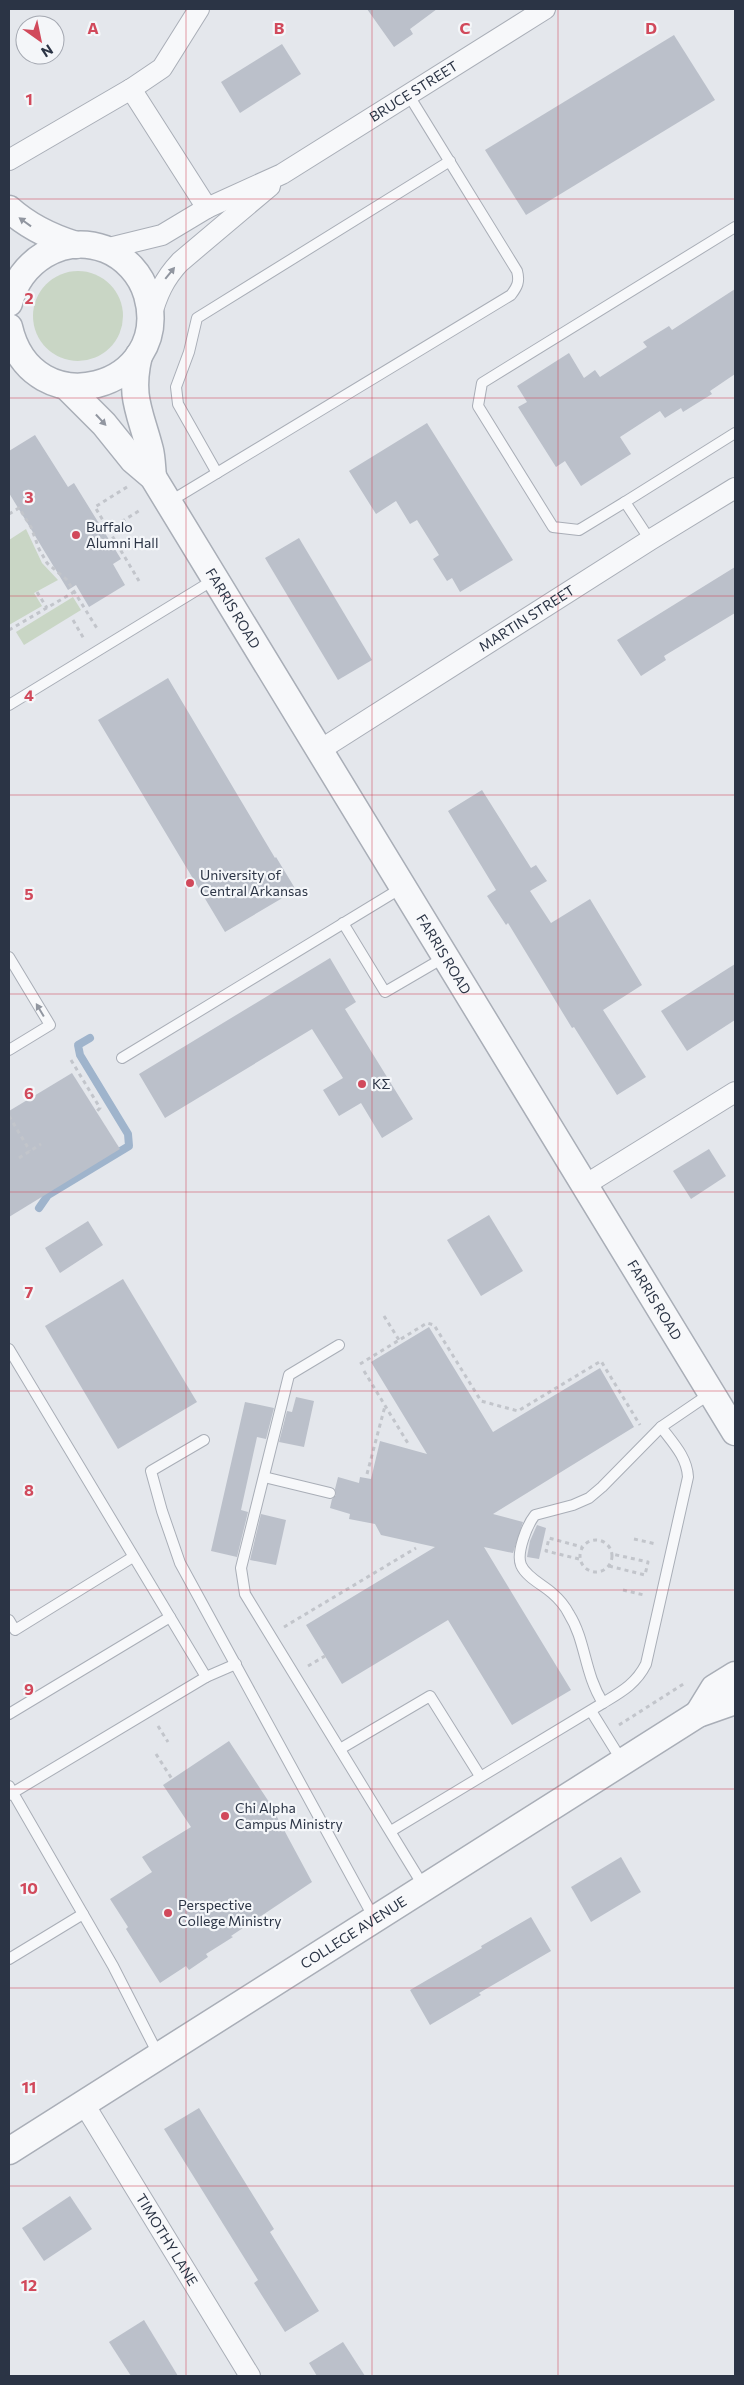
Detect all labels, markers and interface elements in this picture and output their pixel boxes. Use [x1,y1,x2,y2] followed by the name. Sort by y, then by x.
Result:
[15,15,65,65] north arrow
[87,18,99,37] text: A
[274,18,285,37] text: B
[460,18,471,37] text: C
[645,18,657,37] text: D
[38,41,56,61] text: N
[366,57,461,125] street label: BRUCE STREET
[25,89,33,108] text: 1
[18,217,32,227] one-way arrow
[165,267,176,280] one-way arrow
[24,288,34,307] text: 2
[95,414,106,426] one-way arrow
[24,487,34,506] text: 3
[86,518,158,551] place label: Buffalo Alumni Hall
[70,529,82,541] marker: Buffalo Alumni Hall
[203,565,264,651] street label: FARRIS ROAD
[475,581,578,655] street label: MARTIN STREET
[24,685,34,704] text: 4
[200,866,308,899] place label: University of Central Arkansas
[184,877,196,889] marker: University of Central Arkansas
[24,884,34,903] text: 5
[413,911,475,997] street label: FARRIS ROAD
[36,1003,45,1016] one-way arrow
[372,1075,390,1092] place label: KΣ
[356,1078,368,1090] marker: KΣ
[24,1083,34,1102] text: 6
[624,1256,686,1343] street label: FARRIS ROAD
[25,1282,34,1301] text: 7
[24,1480,34,1499] text: 8
[24,1679,34,1698] text: 9
[235,1799,343,1832] place label: Chi Alpha Campus Ministry
[219,1810,231,1822] marker: Chi Alpha Campus Ministry
[20,1878,38,1897] text: 10
[297,1892,409,1972] street label: COLLEGE AVENUE
[178,1896,282,1929] place label: Perspective College Ministry
[162,1907,174,1919] marker: Perspective College Ministry
[22,2077,36,2096] text: 11
[133,2190,202,2289] street label: TIMOTHY LANE
[21,2275,37,2294] text: 12

